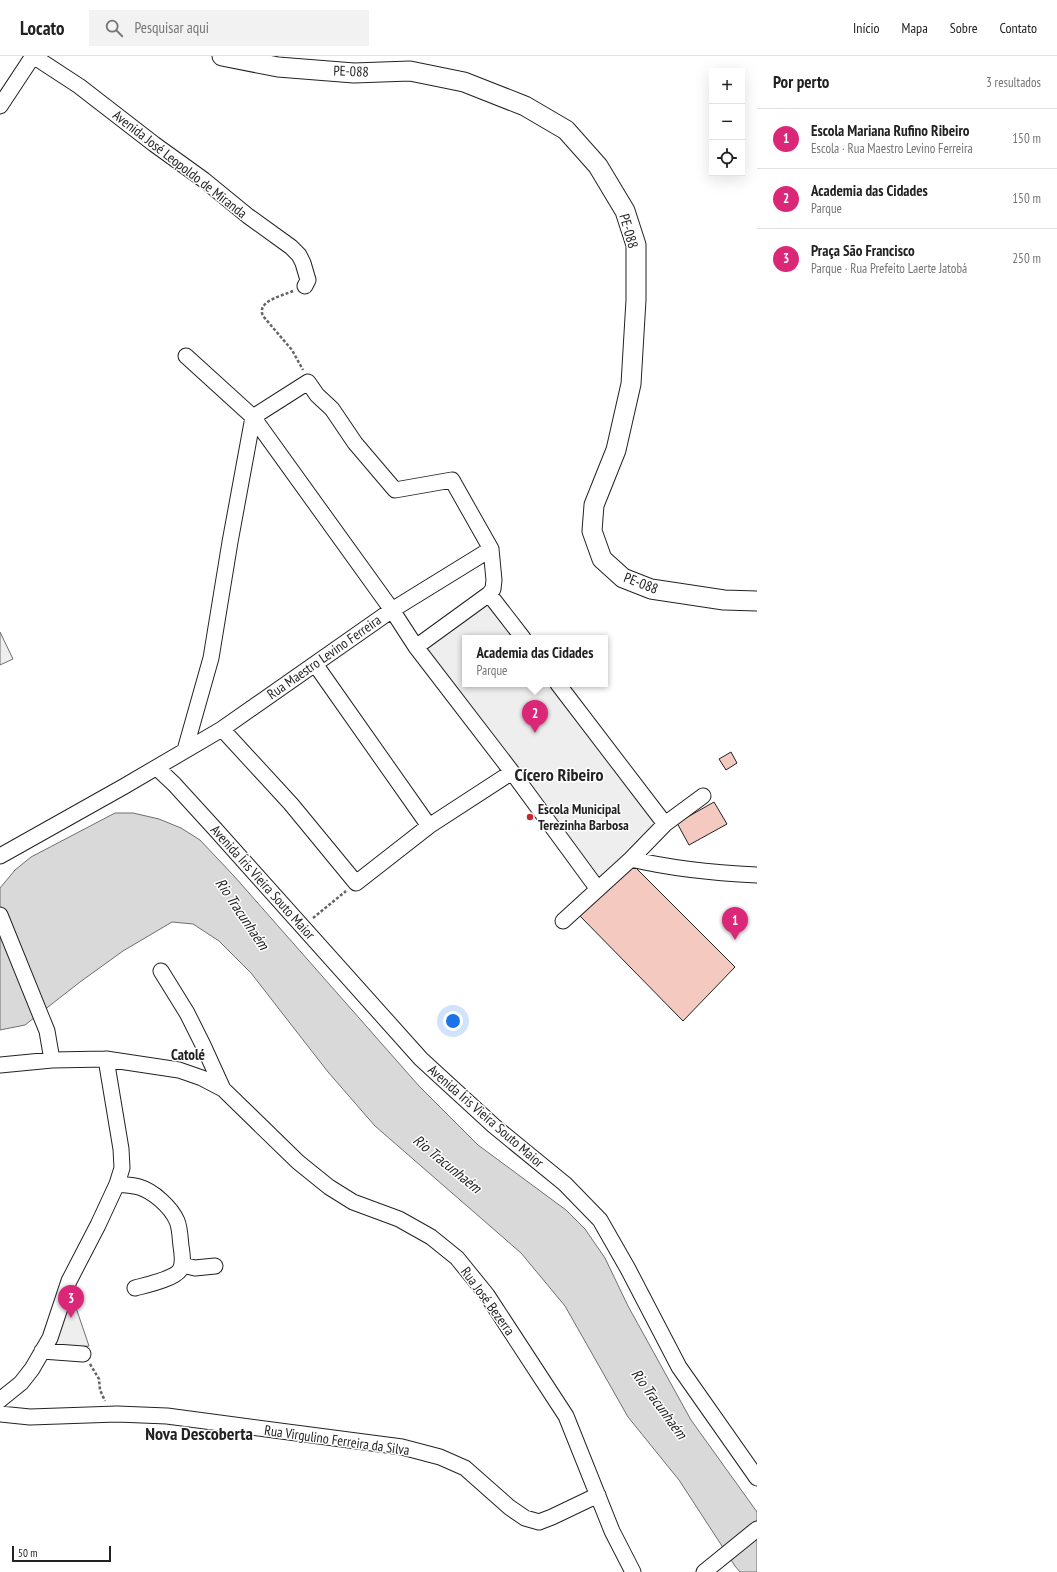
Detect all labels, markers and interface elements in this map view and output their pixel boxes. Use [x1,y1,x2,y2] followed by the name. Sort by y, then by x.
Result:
[89,10,369,46] search box
[20,16,65,40] text: Locato
[103,17,125,39] icon: search
[135,18,209,37] text: Pesquisar aqui
[853,19,880,37] text: Início
[902,19,928,37] text: Mapa
[950,19,978,37] text: Sobre
[1000,19,1037,37] text: Contato
[333,61,369,81] street label: PE-088
[709,68,745,176] map controls
[709,68,745,104] button: +
[773,71,829,93] text: Por perto
[986,74,1041,91] text: 3 resultados
[709,104,745,140] button: −
[109,106,251,222] street label: Avenida José Leopoldo de Miranda
[811,121,970,140] text: Escola Mariana Rufino Ribeiro
[783,130,789,147] text: 1
[1012,130,1041,147] text: 150 m
[709,140,745,176] button: locate
[811,140,973,157] text: Escola · Rua Maestro Levino Ferreira
[811,181,928,200] text: Academia das Cidades
[783,190,789,207] text: 2
[1012,190,1041,207] text: 150 m
[811,200,842,217] text: Parque
[615,212,643,250] street label: PE-088
[811,241,915,260] text: Praça São Francisco
[783,250,789,267] text: 3
[1012,250,1041,267] text: 250 m
[811,260,967,277] text: Parque · Rua Prefeito Laerte Jatobá
[621,568,661,598] street label: PE-088
[264,611,384,703] street label: Rua Maestro Levino Ferreira
[462,635,608,687] popup
[477,643,593,662] text: Academia das Cidades
[477,662,507,679] text: Parque
[522,700,548,733] pin: 2
[514,763,604,786] district label: Cícero Ribeiro
[538,800,629,834] place label: Escola Municipal Terezinha Barbosa
[525,812,535,822] marker: Escola Municipal Terezinha Barbosa
[207,821,319,943] street label: Avenida Íris Vieira Souto Maior
[212,874,274,954] water label: Rio Tracunhaém
[722,907,748,940] pin: 1
[443,1011,463,1031] your location
[171,1045,205,1064] district label: Catolé
[424,1061,548,1171] street label: Avenida Íris Vieira Souto Maior
[409,1130,486,1198] water label: Rio Tracunhaém
[457,1263,519,1339] street label: Rua José Bezerra
[58,1285,84,1318] pin: 3
[628,1365,692,1444] water label: Rio Tracunhaém
[263,1421,411,1459] street label: Rua Virgulino Ferreira da Silva
[145,1422,253,1445] district label: Nova Descoberta
[12,1544,111,1563] scale bar
[18,1546,37,1560] text: 50 m

